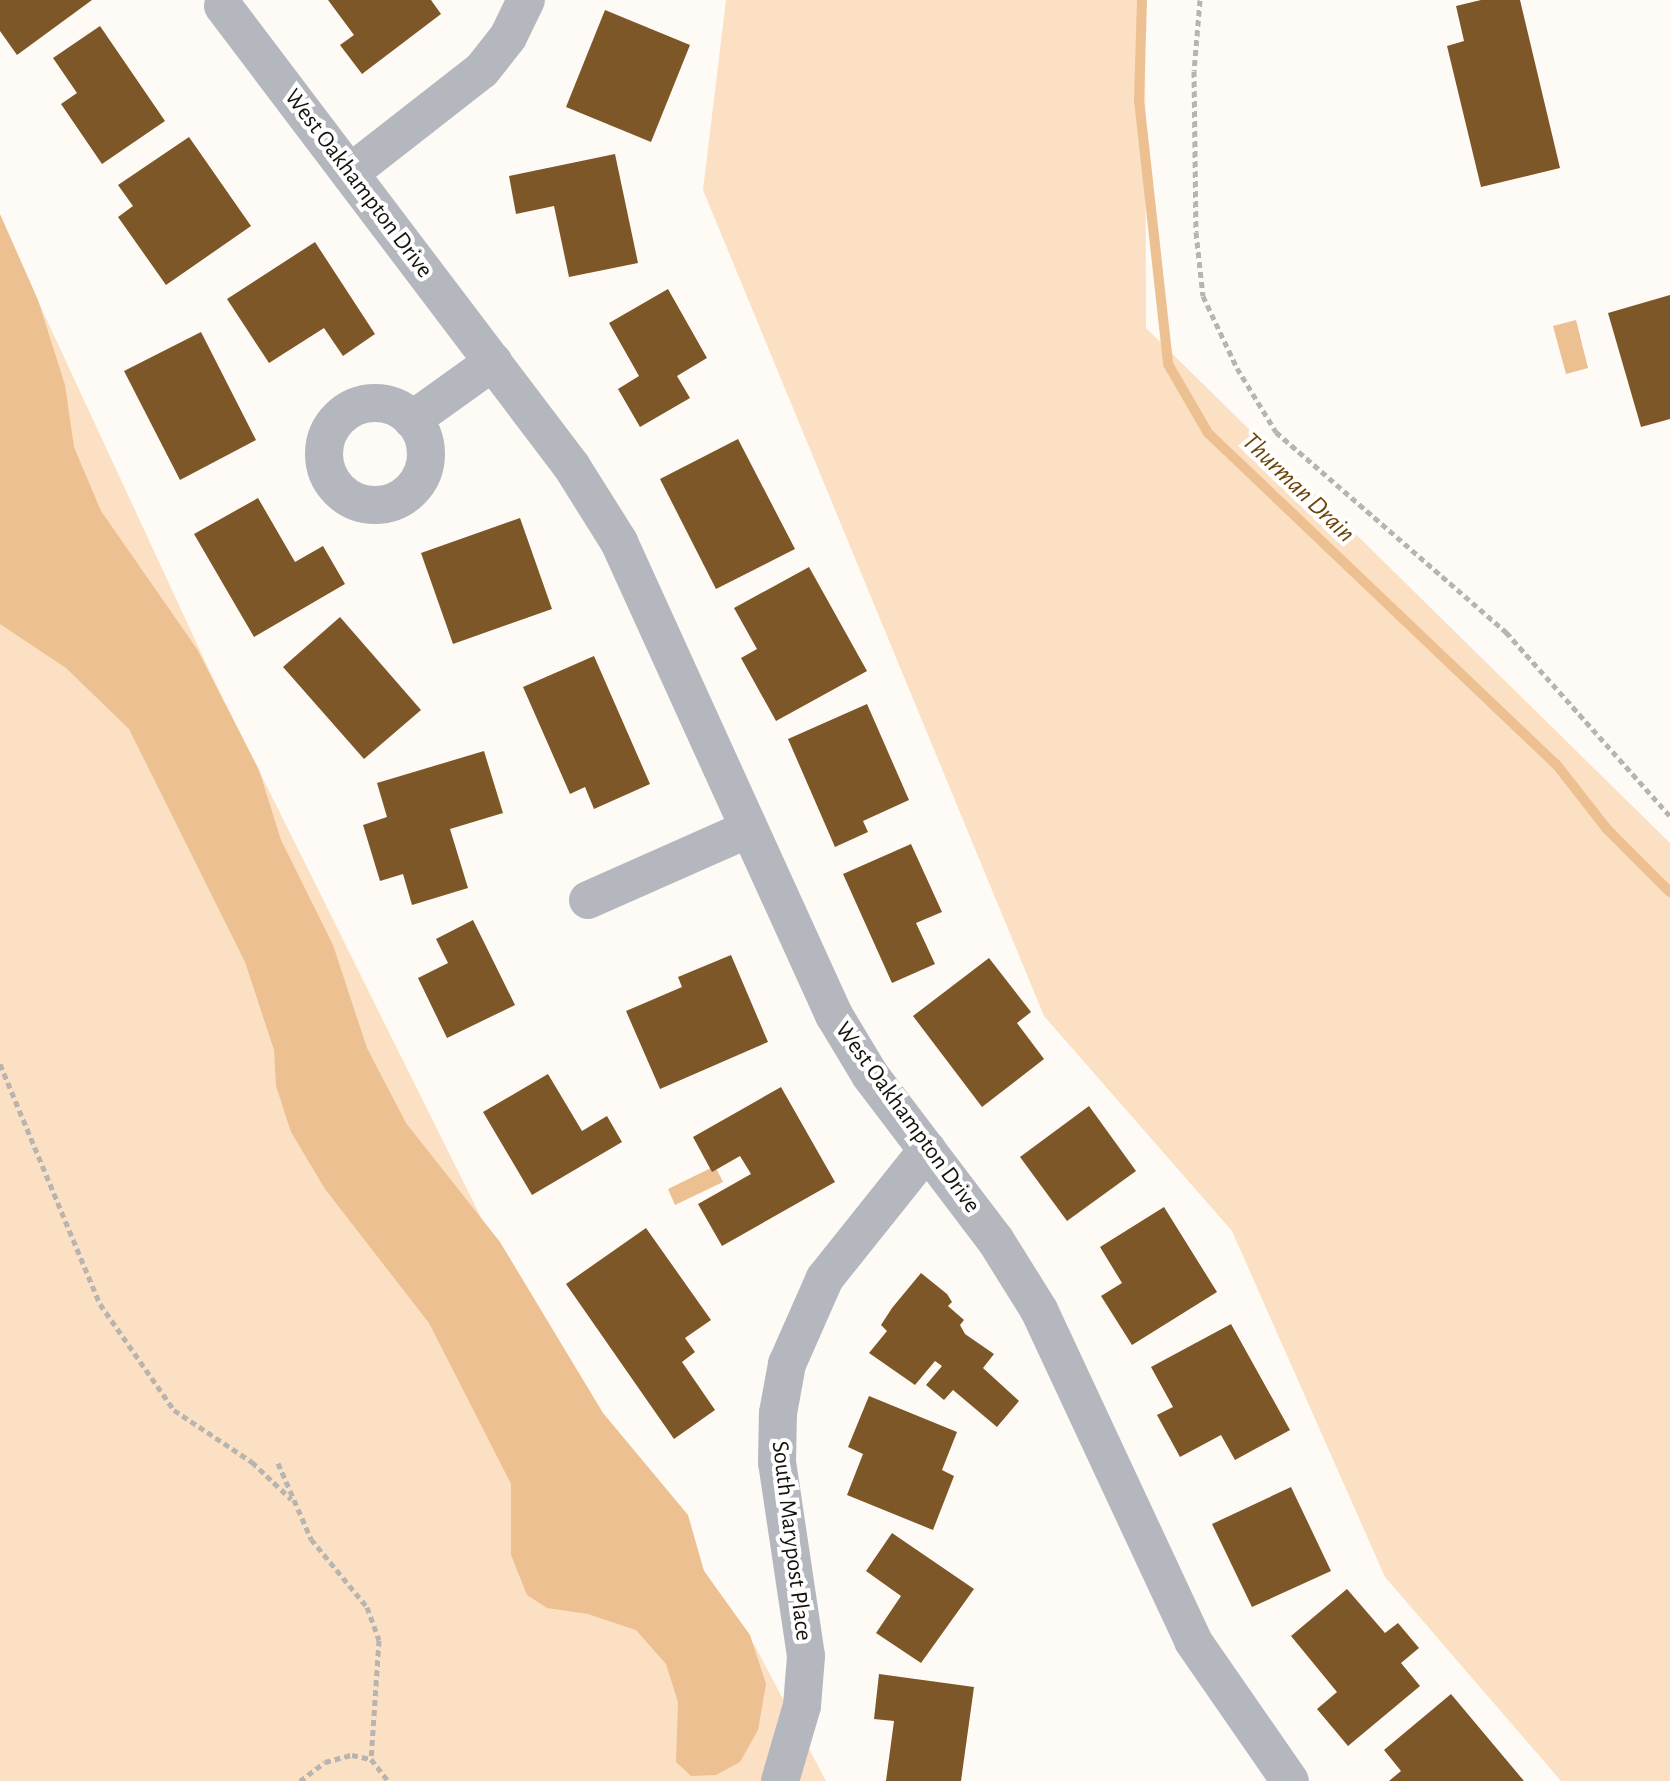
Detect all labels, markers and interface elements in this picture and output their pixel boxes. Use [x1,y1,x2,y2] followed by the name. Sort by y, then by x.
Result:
[278,84,438,284] street label: West Oakhampton Drive
[1235,427,1361,549] water label: Thurman Drain
[828,1017,986,1219] street label: West Oakhampton Drive
[764,1439,818,1643] street label: South Marypost Place

